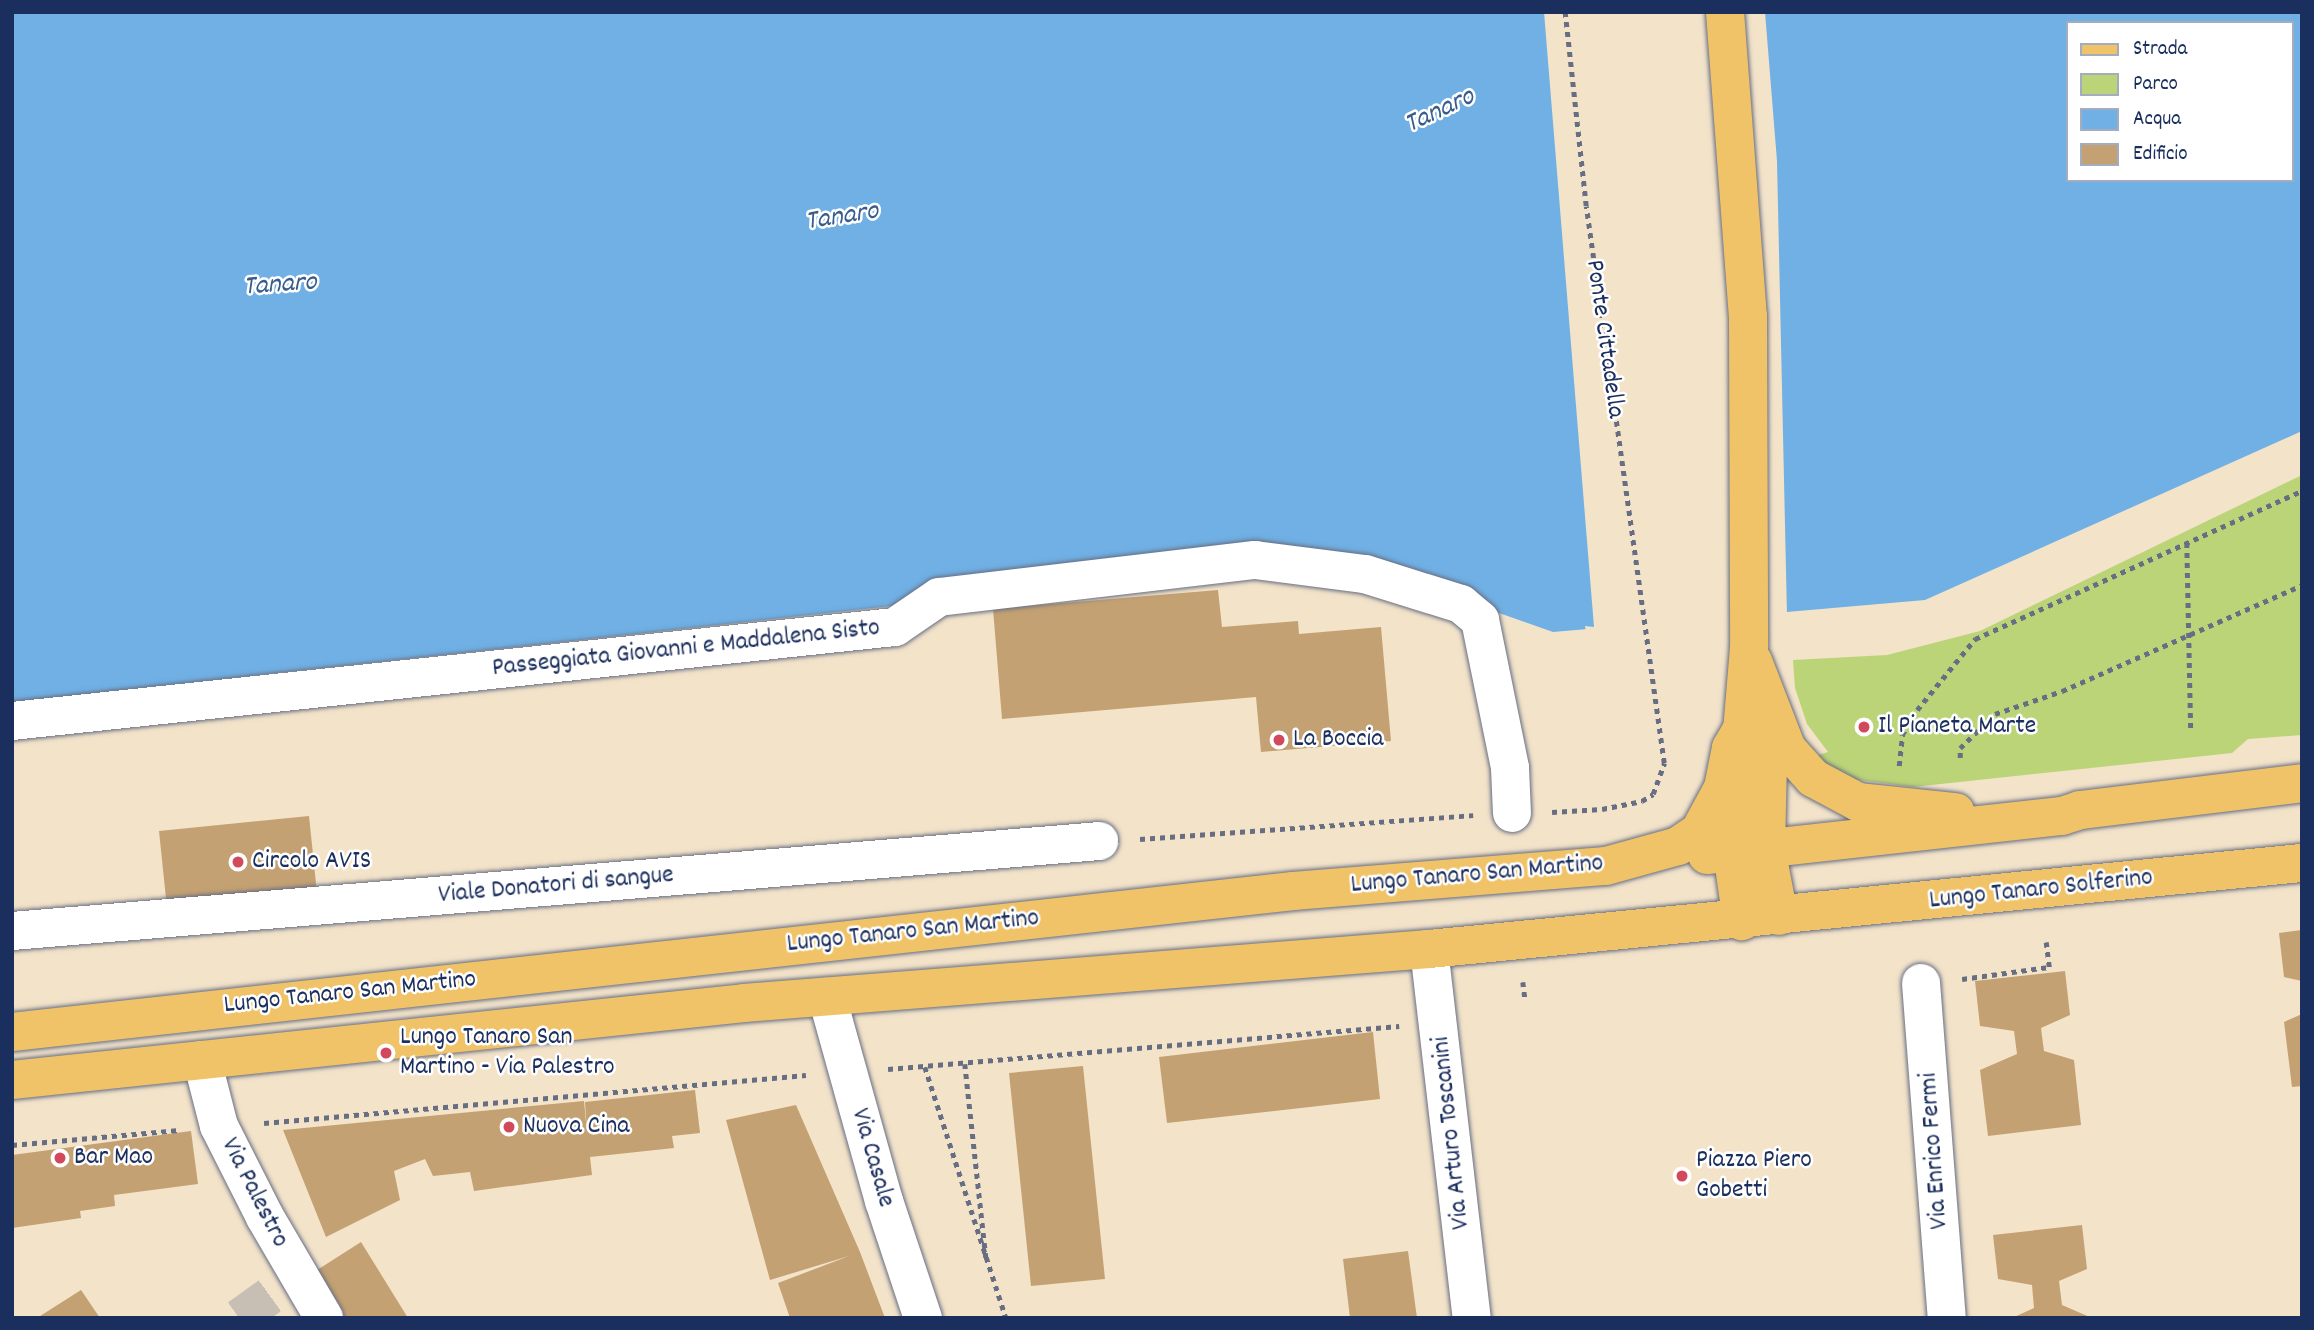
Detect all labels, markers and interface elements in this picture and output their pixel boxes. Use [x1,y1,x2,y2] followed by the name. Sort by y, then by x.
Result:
[2066,21,2293,182] legend
[2133,35,2187,65] text: Strada
[2133,70,2178,100] text: Parco
[1400,81,1480,143] water label: Tanaro
[2133,105,2181,135] text: Acqua
[2133,140,2188,170] text: Edificio
[803,196,881,240] water label: Tanaro
[1577,258,1631,420] street label: Ponte Cittadella
[242,267,318,305] water label: Tanaro
[491,613,881,685] street label: Passeggiata Giovanni e Maddalena Sisto
[1878,711,2036,743] place label: Il Pianeta Marte
[1856,719,1872,735] marker: Il Pianeta Marte
[1293,724,1384,756] place label: La Boccia
[1271,732,1287,748] marker: La Boccia
[252,846,371,878] place label: Circolo AVIS
[1349,848,1605,902] street label: Lungo Tanaro San Martino
[230,854,246,870] marker: Circolo AVIS
[437,860,675,912] street label: Viale Donatori di sangue
[1928,863,2154,917] street label: Lungo Tanaro Solferino
[785,903,1041,961] street label: Lungo Tanaro San Martino
[222,964,478,1022] street label: Lungo Tanaro San Martino
[400,1022,615,1084] place label: Lungo Tanaro San Martino - Via Palestro
[1426,1035,1478,1231] street label: Via Arturo Toscanini
[378,1045,394,1061] marker: Lungo Tanaro San Martino - Via Palestro
[1914,1072,1956,1230] street label: Via Enrico Fermi
[843,1105,901,1211] street label: Via Casale
[523,1111,629,1143] place label: Nuova Cina
[501,1119,517,1135] marker: Nuova Cina
[213,1133,295,1253] street label: Via Palestro
[74,1142,153,1174] place label: Bar Mao
[1696,1145,1812,1206] place label: Piazza Piero Gobetti
[52,1150,68,1166] marker: Bar Mao
[1674,1168,1690,1184] marker: Piazza Piero Gobetti

